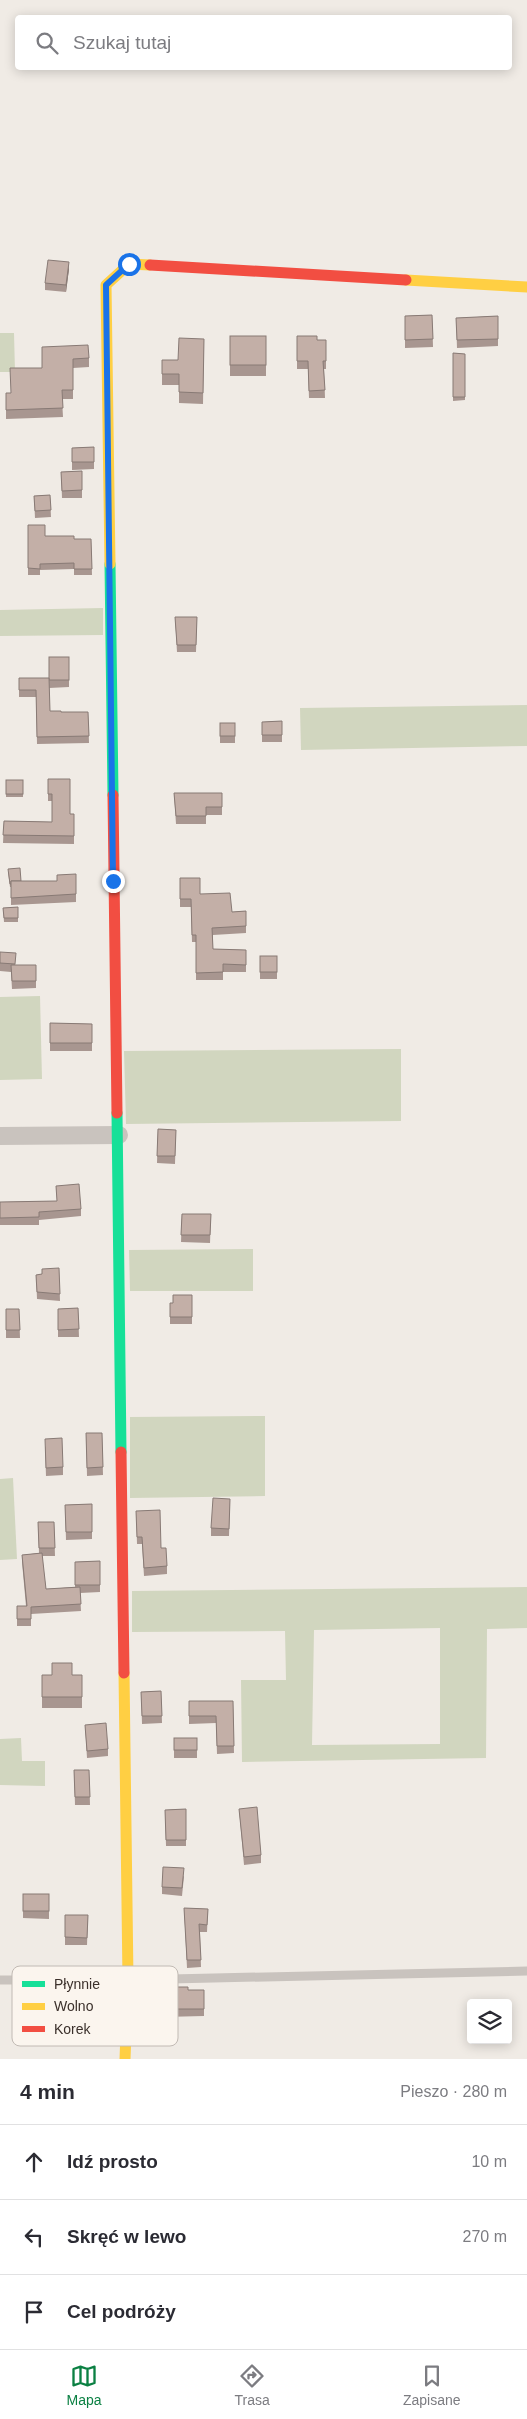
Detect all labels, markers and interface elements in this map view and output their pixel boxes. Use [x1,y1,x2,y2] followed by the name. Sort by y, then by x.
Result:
[15,15,512,70] search box
[33,29,61,57] icon: search
[73,32,171,53] text: Szukaj tutaj
[118,253,141,276] route start
[102,870,125,893] route end
[12,1966,178,2046] legend
[54,1976,100,1992] text: Płynnie
[54,1998,94,2014] text: Wolno
[467,1999,512,2044] map controls
[467,1999,512,2044] button: layers
[54,2021,92,2037] text: Korek
[20,2080,75,2103] text: 4 min
[400,2083,507,2100] text: Pieszo · 280 m
[20,2148,48,2176] icon: ahead
[67,2151,158,2172] text: Idź prosto
[471,2153,507,2170] text: 10 m
[20,2223,48,2251] icon: left
[67,2226,186,2247] text: Skręć w lewo
[463,2228,507,2245] text: 270 m
[20,2298,48,2326] icon: arrive
[67,2301,176,2322] text: Cel podróży
[67,2362,102,2408] tab: Mapa
[235,2362,270,2408] tab: Trasa
[403,2362,460,2408] tab: Zapisane

